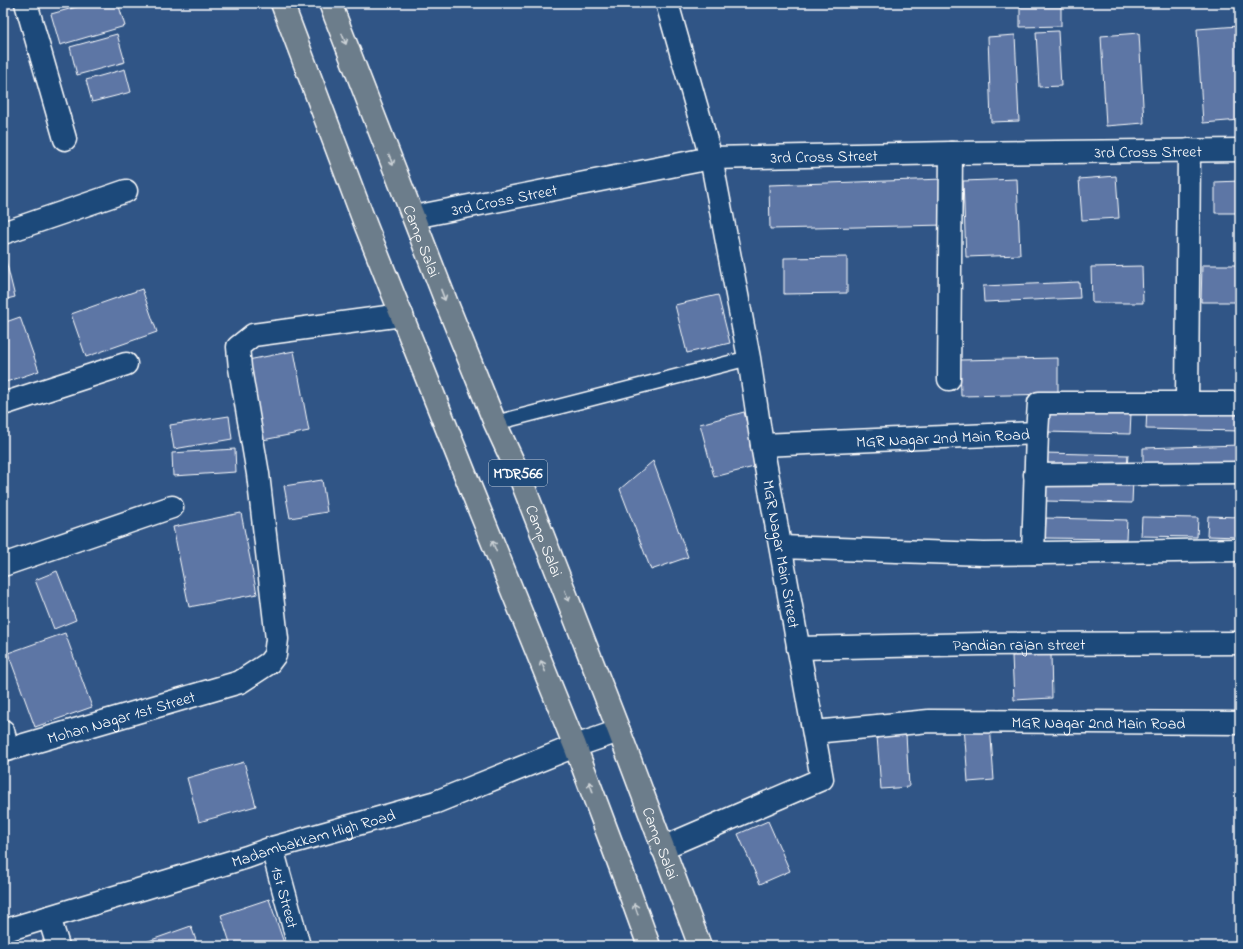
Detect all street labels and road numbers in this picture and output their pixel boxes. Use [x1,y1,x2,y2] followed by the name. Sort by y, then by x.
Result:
[1094,140,1203,166] street label: 3rd Cross Street
[770,145,879,171] street label: 3rd Cross Street
[450,179,560,223] street label: 3rd Cross Street
[396,202,445,281] street label: Camp Salai
[856,423,1030,455] street label: MGR Nagar 2nd Main Road
[489,460,547,486] road number: MDR566
[755,478,805,631] street label: MGR Nagar Main Street
[518,502,568,581] street label: Camp Salai
[952,634,1086,659] street label: Pandian rajan street
[45,685,199,751] street label: Mohan Nagar 1st Street
[1012,712,1185,737] street label: MGR Nagar 2nd Main Road
[229,804,398,875] street label: Madambakkam High Road
[635,804,684,883] street label: Camp Salai
[264,864,304,932] street label: 1st Street

